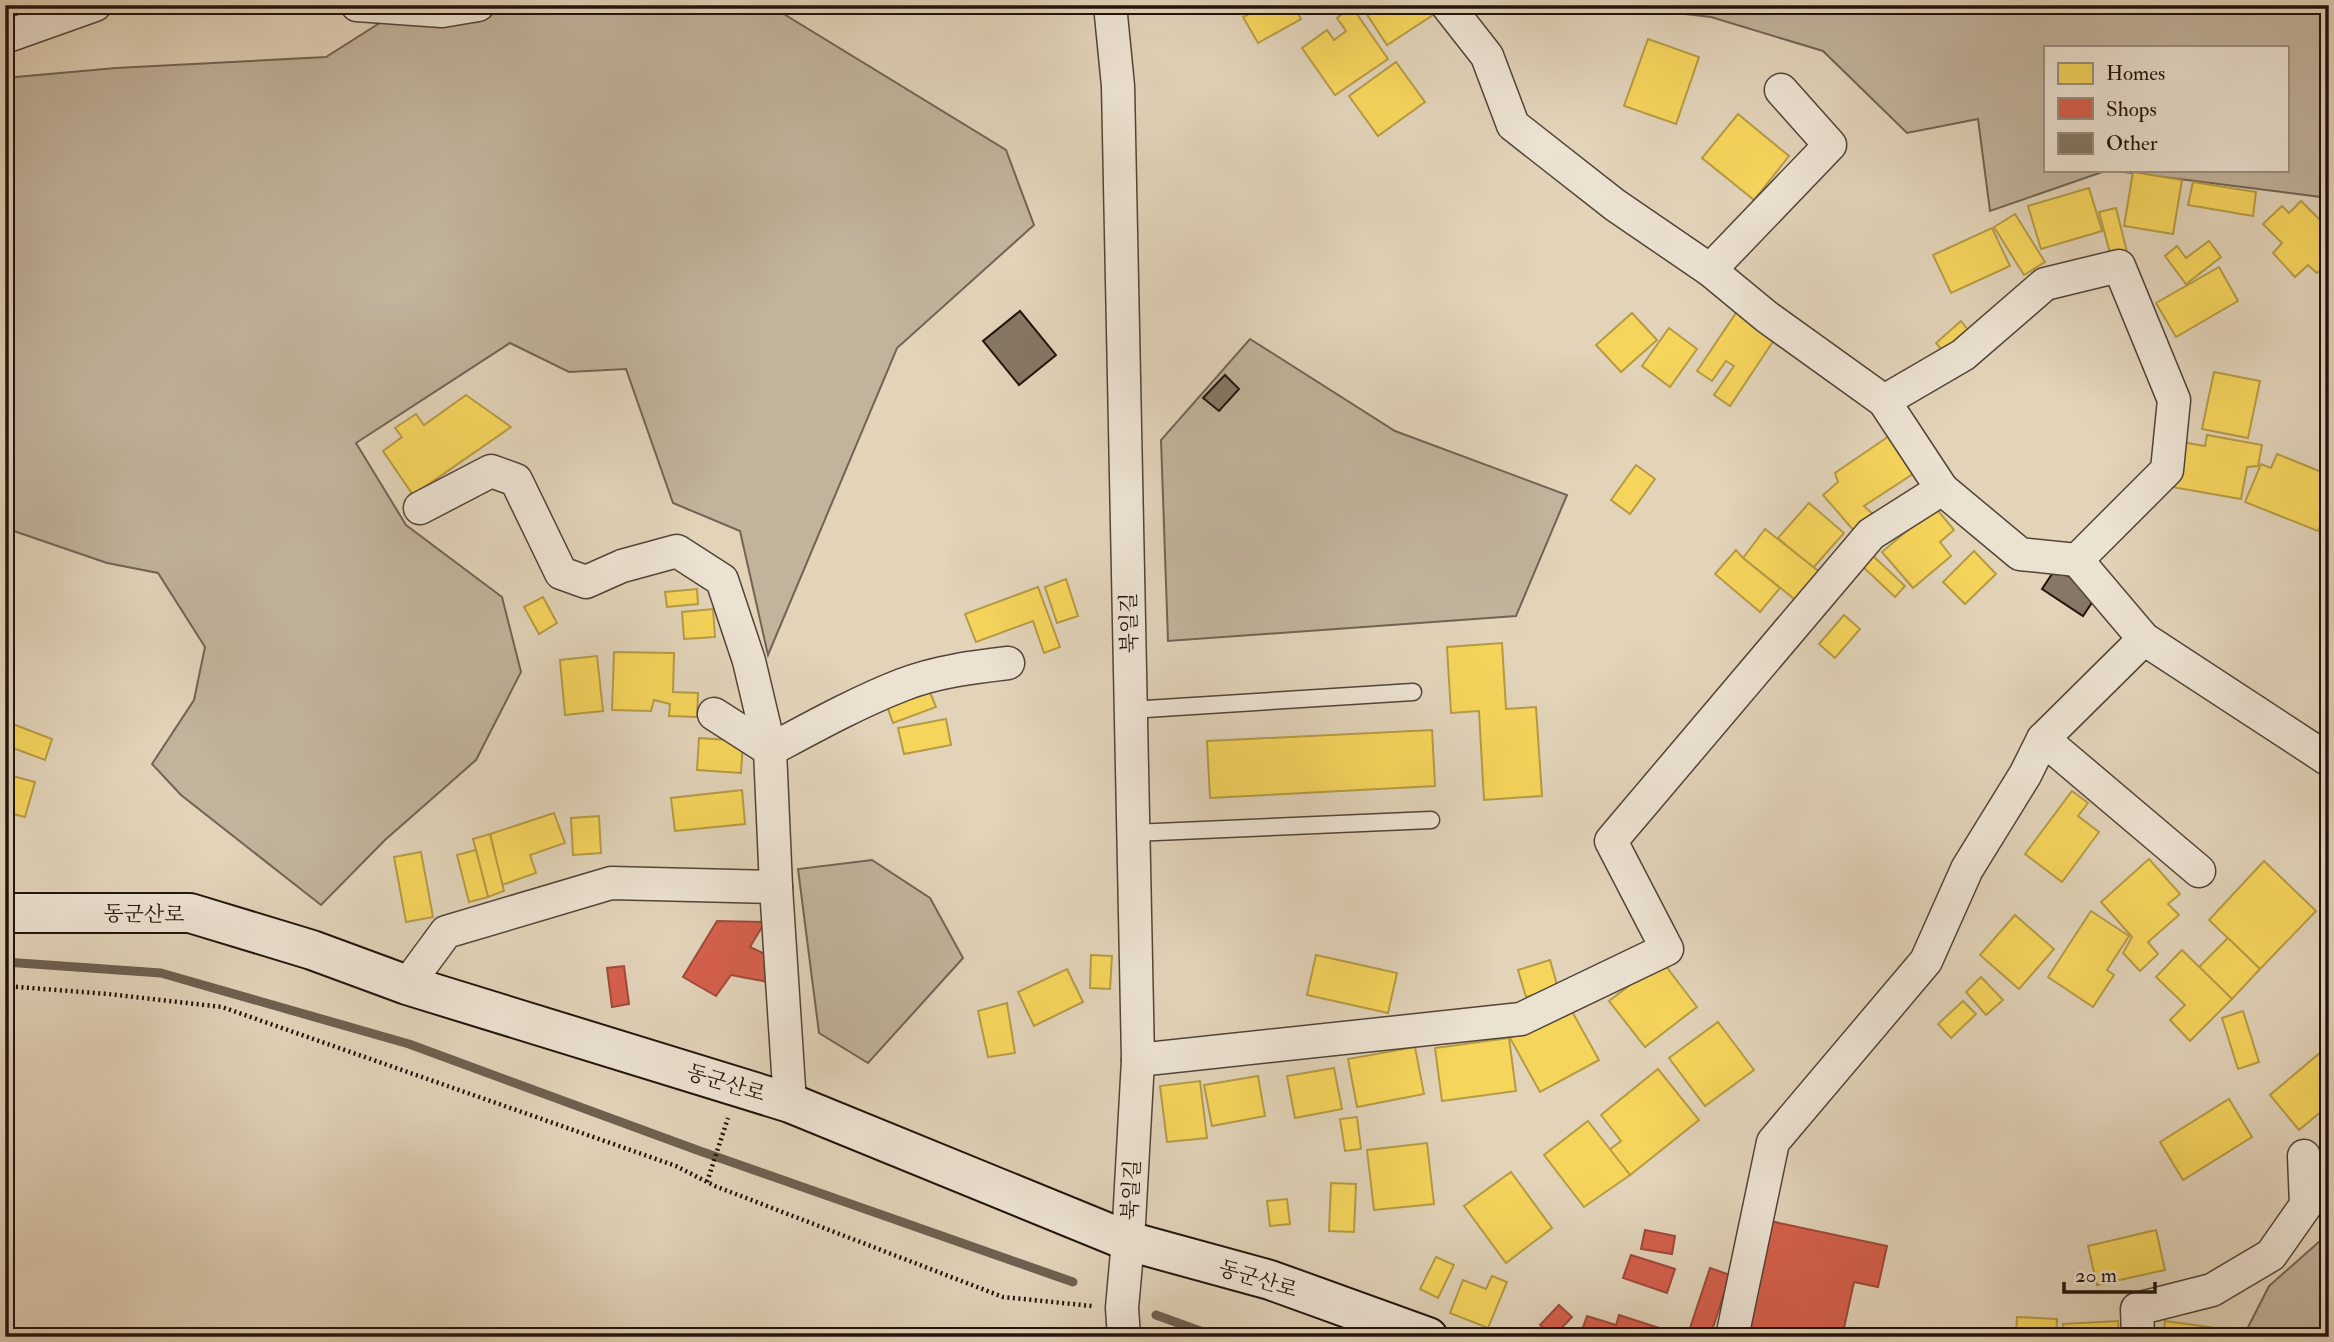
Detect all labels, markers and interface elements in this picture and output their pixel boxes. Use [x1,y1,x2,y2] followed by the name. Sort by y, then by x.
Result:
[2044,46,2288,172] legend
[2106,60,2165,87] text: Homes
[2106,96,2157,123] text: Shops
[2106,130,2158,157] text: Other
[1115,592,1144,654] street label: 북일길
[103,900,185,929] street label: 동군산로
[683,1059,769,1108] street label: 동군산로
[1116,1159,1147,1221] street label: 북일길
[2064,1251,2156,1295] scale bar
[1215,1255,1301,1304] street label: 동군산로
[2075,1262,2117,1289] text: 20 m

